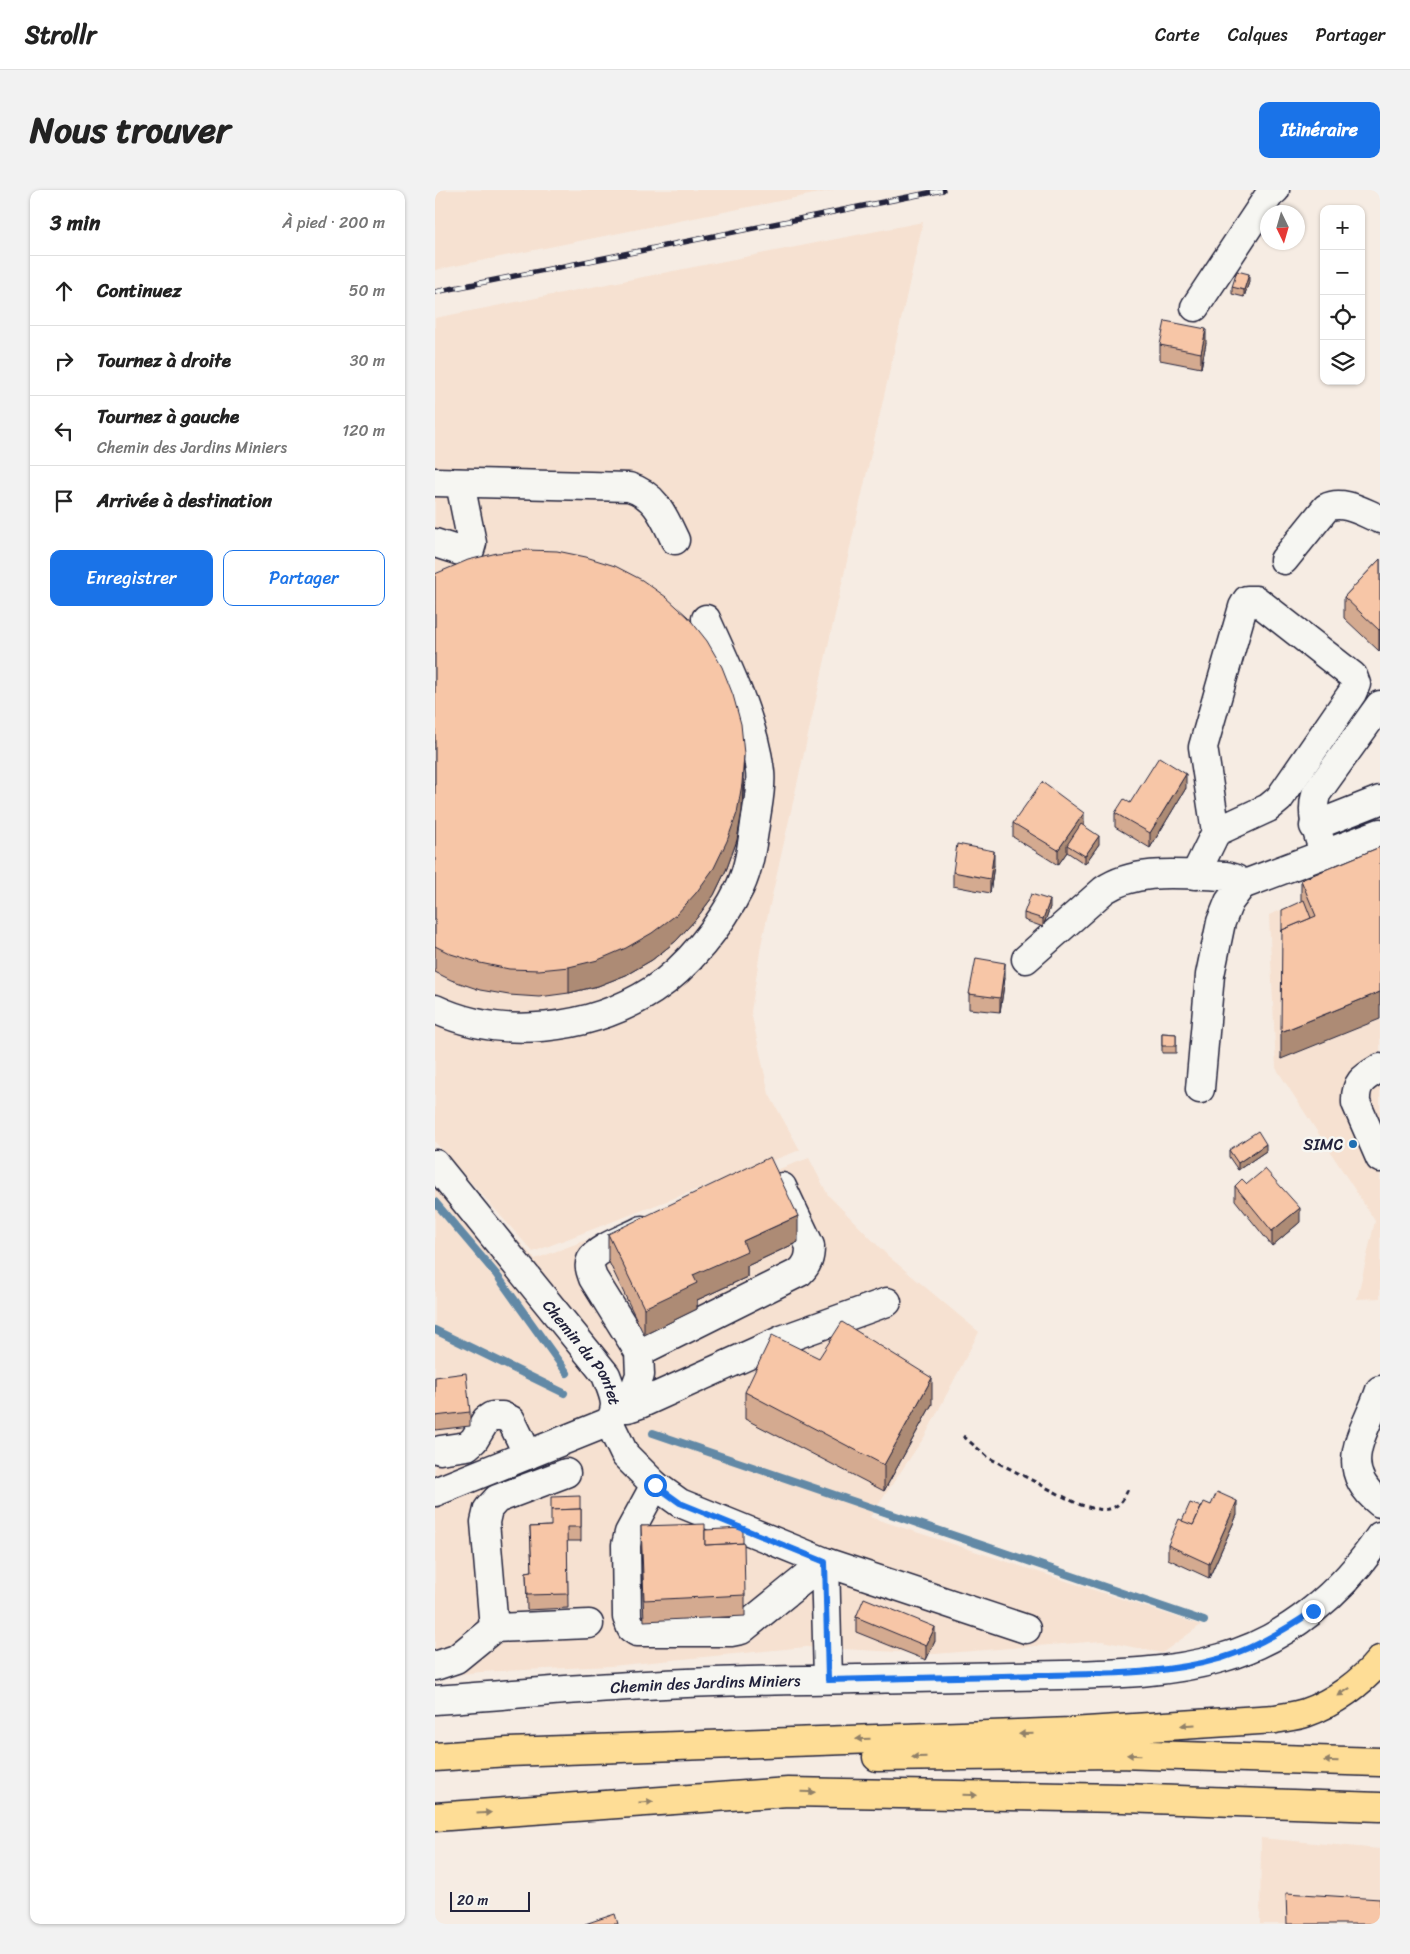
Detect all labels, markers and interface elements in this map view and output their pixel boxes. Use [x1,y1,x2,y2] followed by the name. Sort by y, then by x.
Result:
[25,14,96,56] text: Strollr
[1155,19,1200,51] text: Carte
[1228,19,1288,51] text: Calques
[1316,19,1385,51] text: Partager
[30,99,230,161] text: Nous trouver
[1259,102,1380,158] button: Itinéraire
[50,204,100,242] text: 3 min
[1260,205,1305,250] north arrow
[1320,205,1365,385] map controls
[1320,205,1365,250] button: +
[282,208,385,237] text: À pied · 200 m
[1320,250,1365,295] button: −
[97,274,182,307] text: Continuez
[349,276,385,305] text: 50 m
[50,277,78,305] icon: ahead
[1320,295,1365,340] button: locate
[1320,340,1365,385] button: layers
[97,344,231,377] text: Tournez à droite
[350,346,385,375] text: 30 m
[50,347,78,375] icon: right
[97,400,239,433] text: Tournez à gauche
[342,416,385,445] text: 120 m
[50,417,78,445] icon: left
[97,433,287,462] text: Chemin des Jardins Miniers
[97,484,272,517] text: Arrivée à destination
[50,487,78,515] icon: arrive
[50,550,213,606] button: Enregistrer
[223,550,385,606] button: Partager
[1303,1130,1343,1159] place label: SIMC
[1347,1138,1359,1150] marker: SIMC
[535,1293,629,1407] street label: Chemin du Pontet
[644,1474,667,1497] route start
[1302,1600,1325,1623] route end
[609,1665,801,1702] street label: Chemin des Jardins Miniers
[1337,1687,1351,1697] one-way arrow
[1180,1721,1196,1729] one-way arrow
[1017,1730,1033,1738] one-way arrow
[855,1736,871,1744] one-way arrow
[1126,1751,1142,1759] one-way arrow
[911,1753,927,1761] one-way arrow
[1323,1756,1339,1764] one-way arrow
[800,1788,816,1796] one-way arrow
[963,1792,979,1800] one-way arrow
[638,1797,654,1805] one-way arrow
[476,1809,492,1817] one-way arrow
[457,1888,488,1913] text: 20 m
[450,1889,530,1912] scale bar

